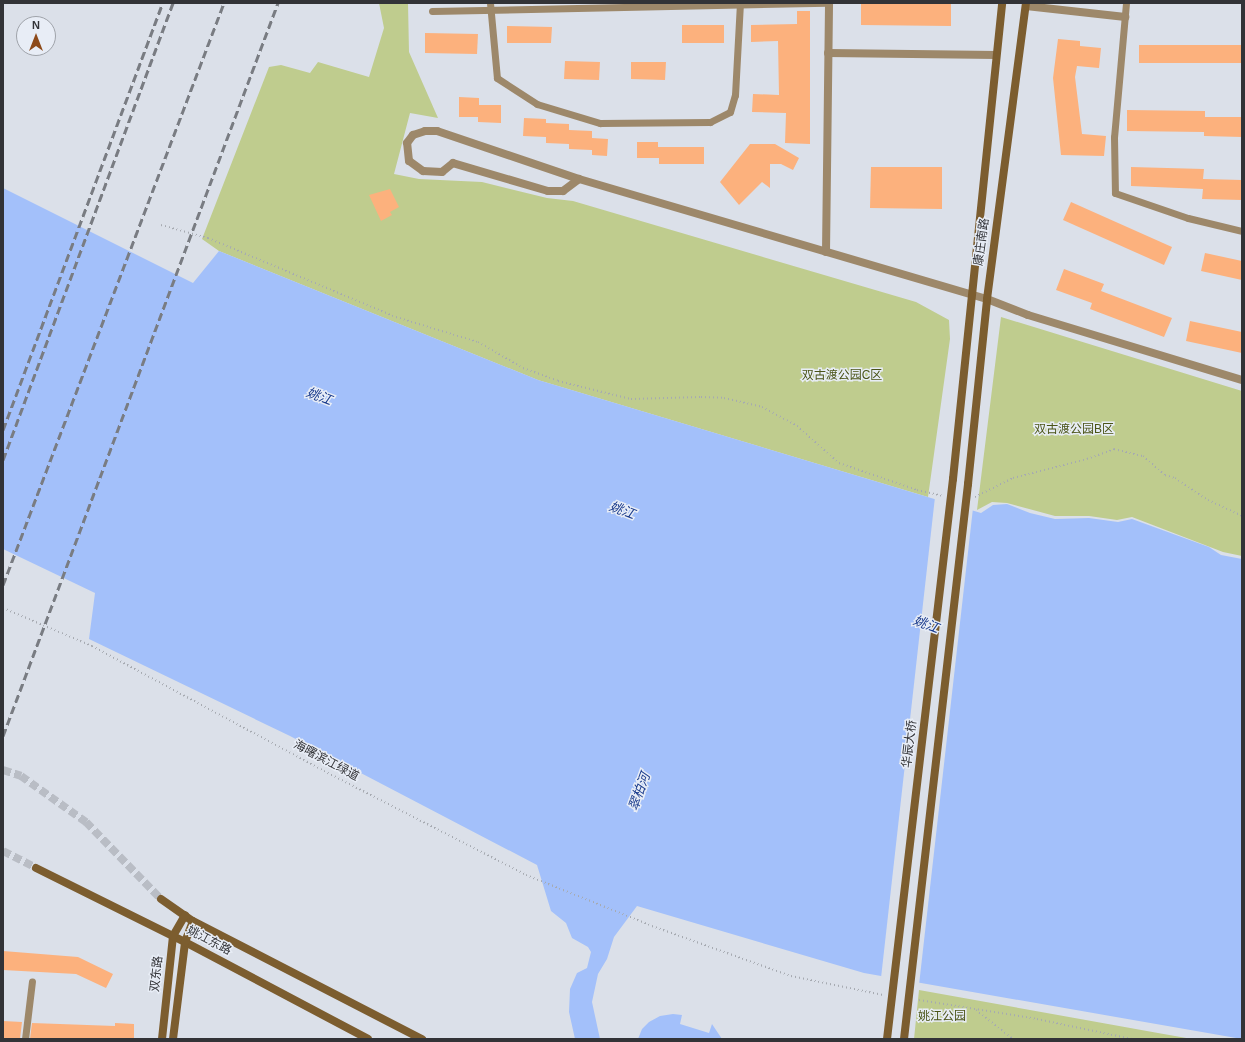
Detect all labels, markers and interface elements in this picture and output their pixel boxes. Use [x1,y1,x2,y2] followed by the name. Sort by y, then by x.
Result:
[16,16,56,56] north arrow
[32,19,40,31] text: N
[972,217,992,267] street label: 康庄南路
[802,369,882,383] park label: 双古渡公园C区
[304,385,334,409] water label: 姚江
[1034,423,1114,437] park label: 双古渡公园B区
[607,499,637,523] water label: 姚江
[911,613,941,637] water label: 姚江
[900,719,920,769] street label: 华辰大桥
[291,738,361,784] street label: 海曙滨江绿道
[626,771,654,813] water label: 翠柏河
[184,923,234,959] street label: 姚江东路
[148,955,166,993] street label: 双东路
[918,1010,966,1024] park label: 姚江公园

